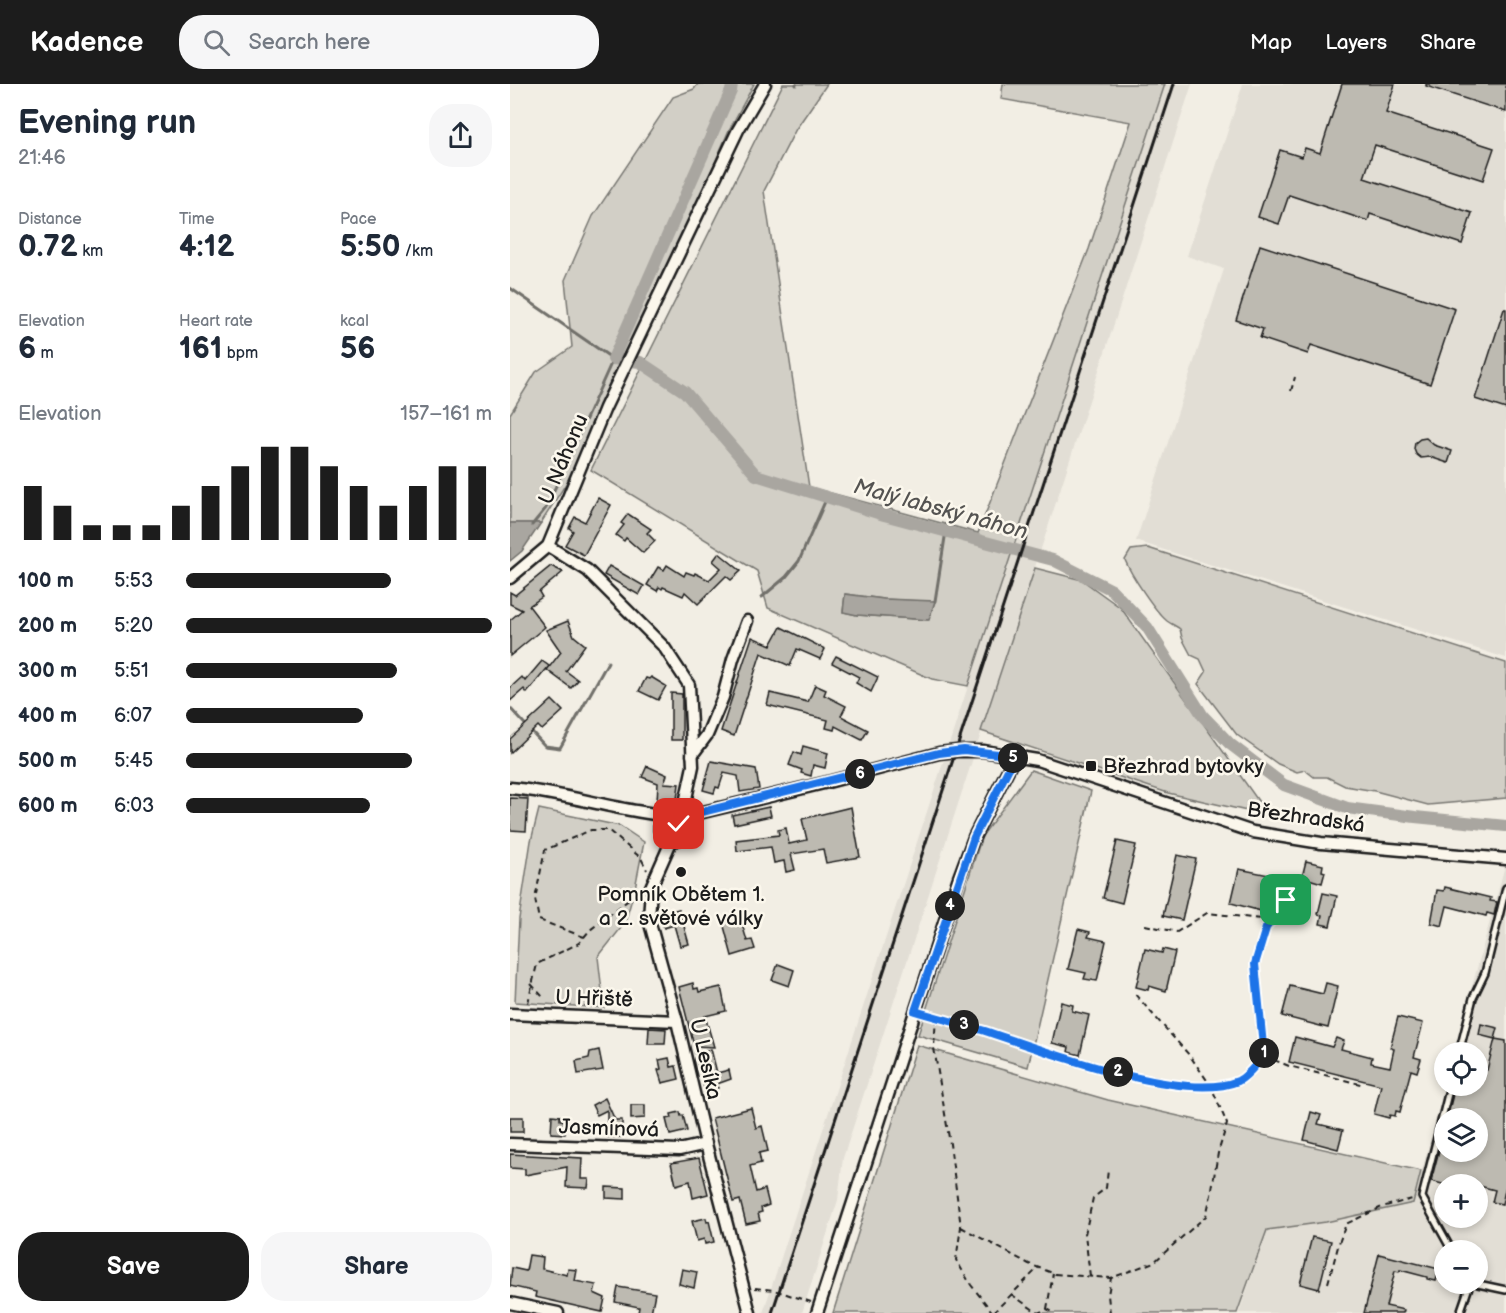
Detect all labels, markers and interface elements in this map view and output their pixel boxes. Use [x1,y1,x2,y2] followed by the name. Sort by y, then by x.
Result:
[179,15,599,69] search box
[30,26,143,59] text: Kadence
[200,26,233,59] icon: search
[248,29,370,56] text: Search here
[1250,30,1292,55] text: Map
[1325,30,1387,55] text: Layers
[1420,30,1476,55] text: Share
[18,103,196,143] text: Evening run
[429,104,492,167] button: share
[18,146,66,170] text: 21:46
[18,210,82,229] text: Distance
[179,210,214,229] text: Time
[340,210,376,229] text: Pace
[18,229,78,265] text: 0.72
[179,229,234,265] text: 4:12
[340,229,401,265] text: 5:50
[78,242,103,261] text: km
[401,242,433,261] text: /km
[18,312,85,331] text: Elevation
[179,312,253,331] text: Heart rate
[340,312,369,331] text: kcal
[18,331,36,367] text: 6
[179,331,222,367] text: 161
[340,331,376,367] text: 56
[36,344,54,363] text: m
[222,344,258,363] text: bpm
[18,402,101,426] text: Elevation
[400,402,492,426] text: 157–161 m
[533,410,594,508] street label: U Náhonu
[851,473,1031,546] water label: Malý labský náhon
[18,569,74,593] text: 100 m
[114,569,153,593] text: 5:53
[18,614,77,638] text: 200 m
[114,614,153,638] text: 5:20
[18,659,77,683] text: 300 m
[114,659,149,683] text: 5:51
[18,704,77,728] text: 400 m
[114,704,152,728] text: 6:07
[998,743,1028,773] pin: 5
[1008,748,1018,767] text: 5
[18,749,77,773] text: 500 m
[114,749,153,773] text: 5:45
[1103,754,1265,779] place label: Březhrad bytovky
[845,759,875,789] pin: 6
[1084,759,1098,773] marker: Březhrad bytovky
[855,764,865,783] text: 6
[18,794,78,818] text: 600 m
[114,794,154,818] text: 6:03
[1245,797,1366,838] street label: Březhradská
[653,798,704,849] pin
[662,807,695,840] icon: check
[674,865,688,879] marker: Pomník Obětem 1. a 2. světové války
[1260,874,1311,925] pin
[597,882,765,931] place label: Pomník Obětem 1. a 2. světové války
[1269,883,1302,916] icon: arrive
[935,891,965,921] pin: 4
[945,896,955,915] text: 4
[555,985,634,1012] street label: U Hřiště
[949,1010,979,1040] pin: 3
[959,1015,969,1034] text: 3
[684,1016,727,1102] street label: U Lesíka
[1249,1038,1279,1068] pin: 1
[1434,1042,1488,1294] map controls
[1434,1042,1488,1096] button: locate
[1261,1043,1267,1062] text: 1
[1103,1057,1133,1087] pin: 2
[1113,1062,1123,1081] text: 2
[1434,1108,1488,1162] button: layers
[558,1114,660,1143] street label: Jasmínová
[1434,1174,1488,1228] button: +
[18,1232,249,1301] button: Save
[261,1232,492,1301] button: Share
[1434,1240,1488,1294] button: −

